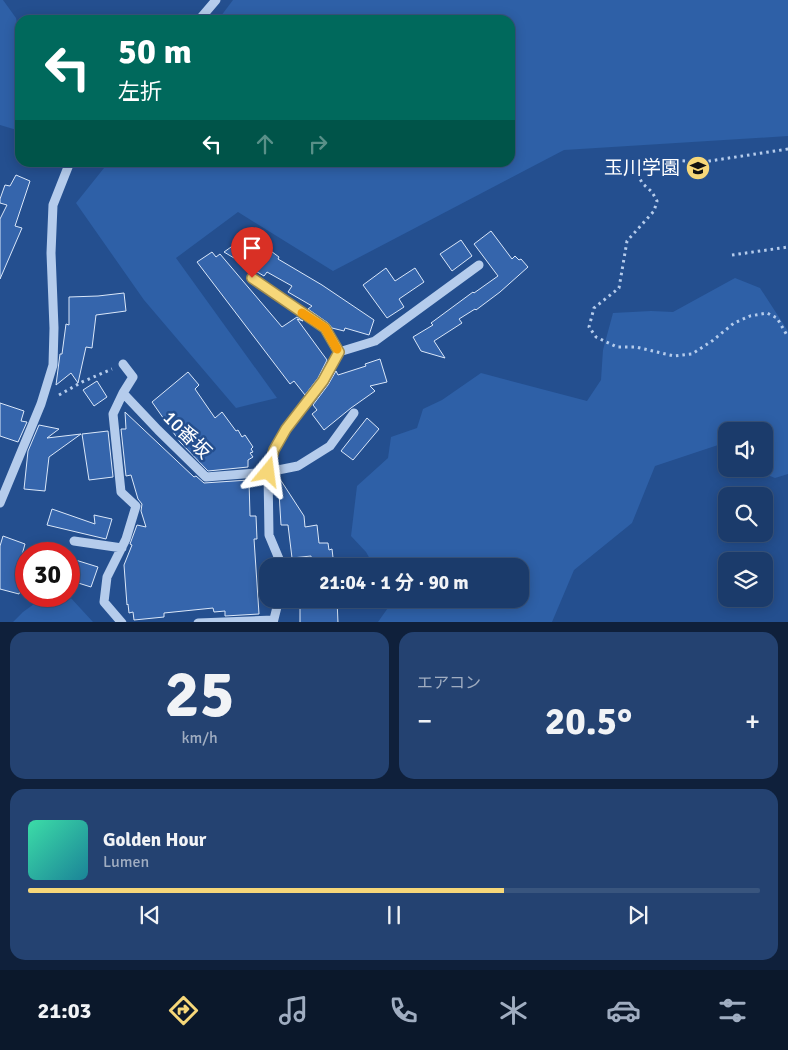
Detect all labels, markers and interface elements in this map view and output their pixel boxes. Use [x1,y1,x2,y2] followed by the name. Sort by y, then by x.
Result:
[118,30,192,73] text: 50 m
[35,35,100,100] icon: left
[118,78,162,105] text: 左折
[198,130,226,158] icon: left
[251,130,279,158] icon: ahead
[304,130,332,158] icon: right
[685,155,711,181] school or university icon: 玉川学園
[604,156,680,180] place label: 玉川学園
[231,227,273,278] pin
[238,234,266,262] icon: arrive
[158,406,216,464] street label: 10番坂
[718,422,773,607] map controls
[718,422,773,477] button: sound
[241,445,293,497] position arrow
[718,487,773,542] button: search
[15,542,80,607] speed limit sign: 30
[718,552,773,607] button: layers
[319,571,469,595] text: 21:04 · 1 分 · 90 m
[164,655,235,735] text: 25
[417,673,481,693] text: エアコン
[545,698,632,745] text: 20.5°
[417,704,432,738] text: −
[745,704,760,738] text: +
[181,728,218,748] text: km/h
[103,828,206,852] text: Golden Hour
[103,852,149,872] text: Lumen
[136,901,164,929] icon: previous
[380,901,408,929] icon: pause
[624,901,652,929] icon: next
[166,993,201,1028] icon: directions
[276,993,311,1028] icon: music
[386,993,421,1028] icon: phone
[496,993,531,1028] icon: climate
[606,993,641,1028] icon: car
[715,993,750,1028] icon: filters
[37,997,91,1024] text: 21:03

